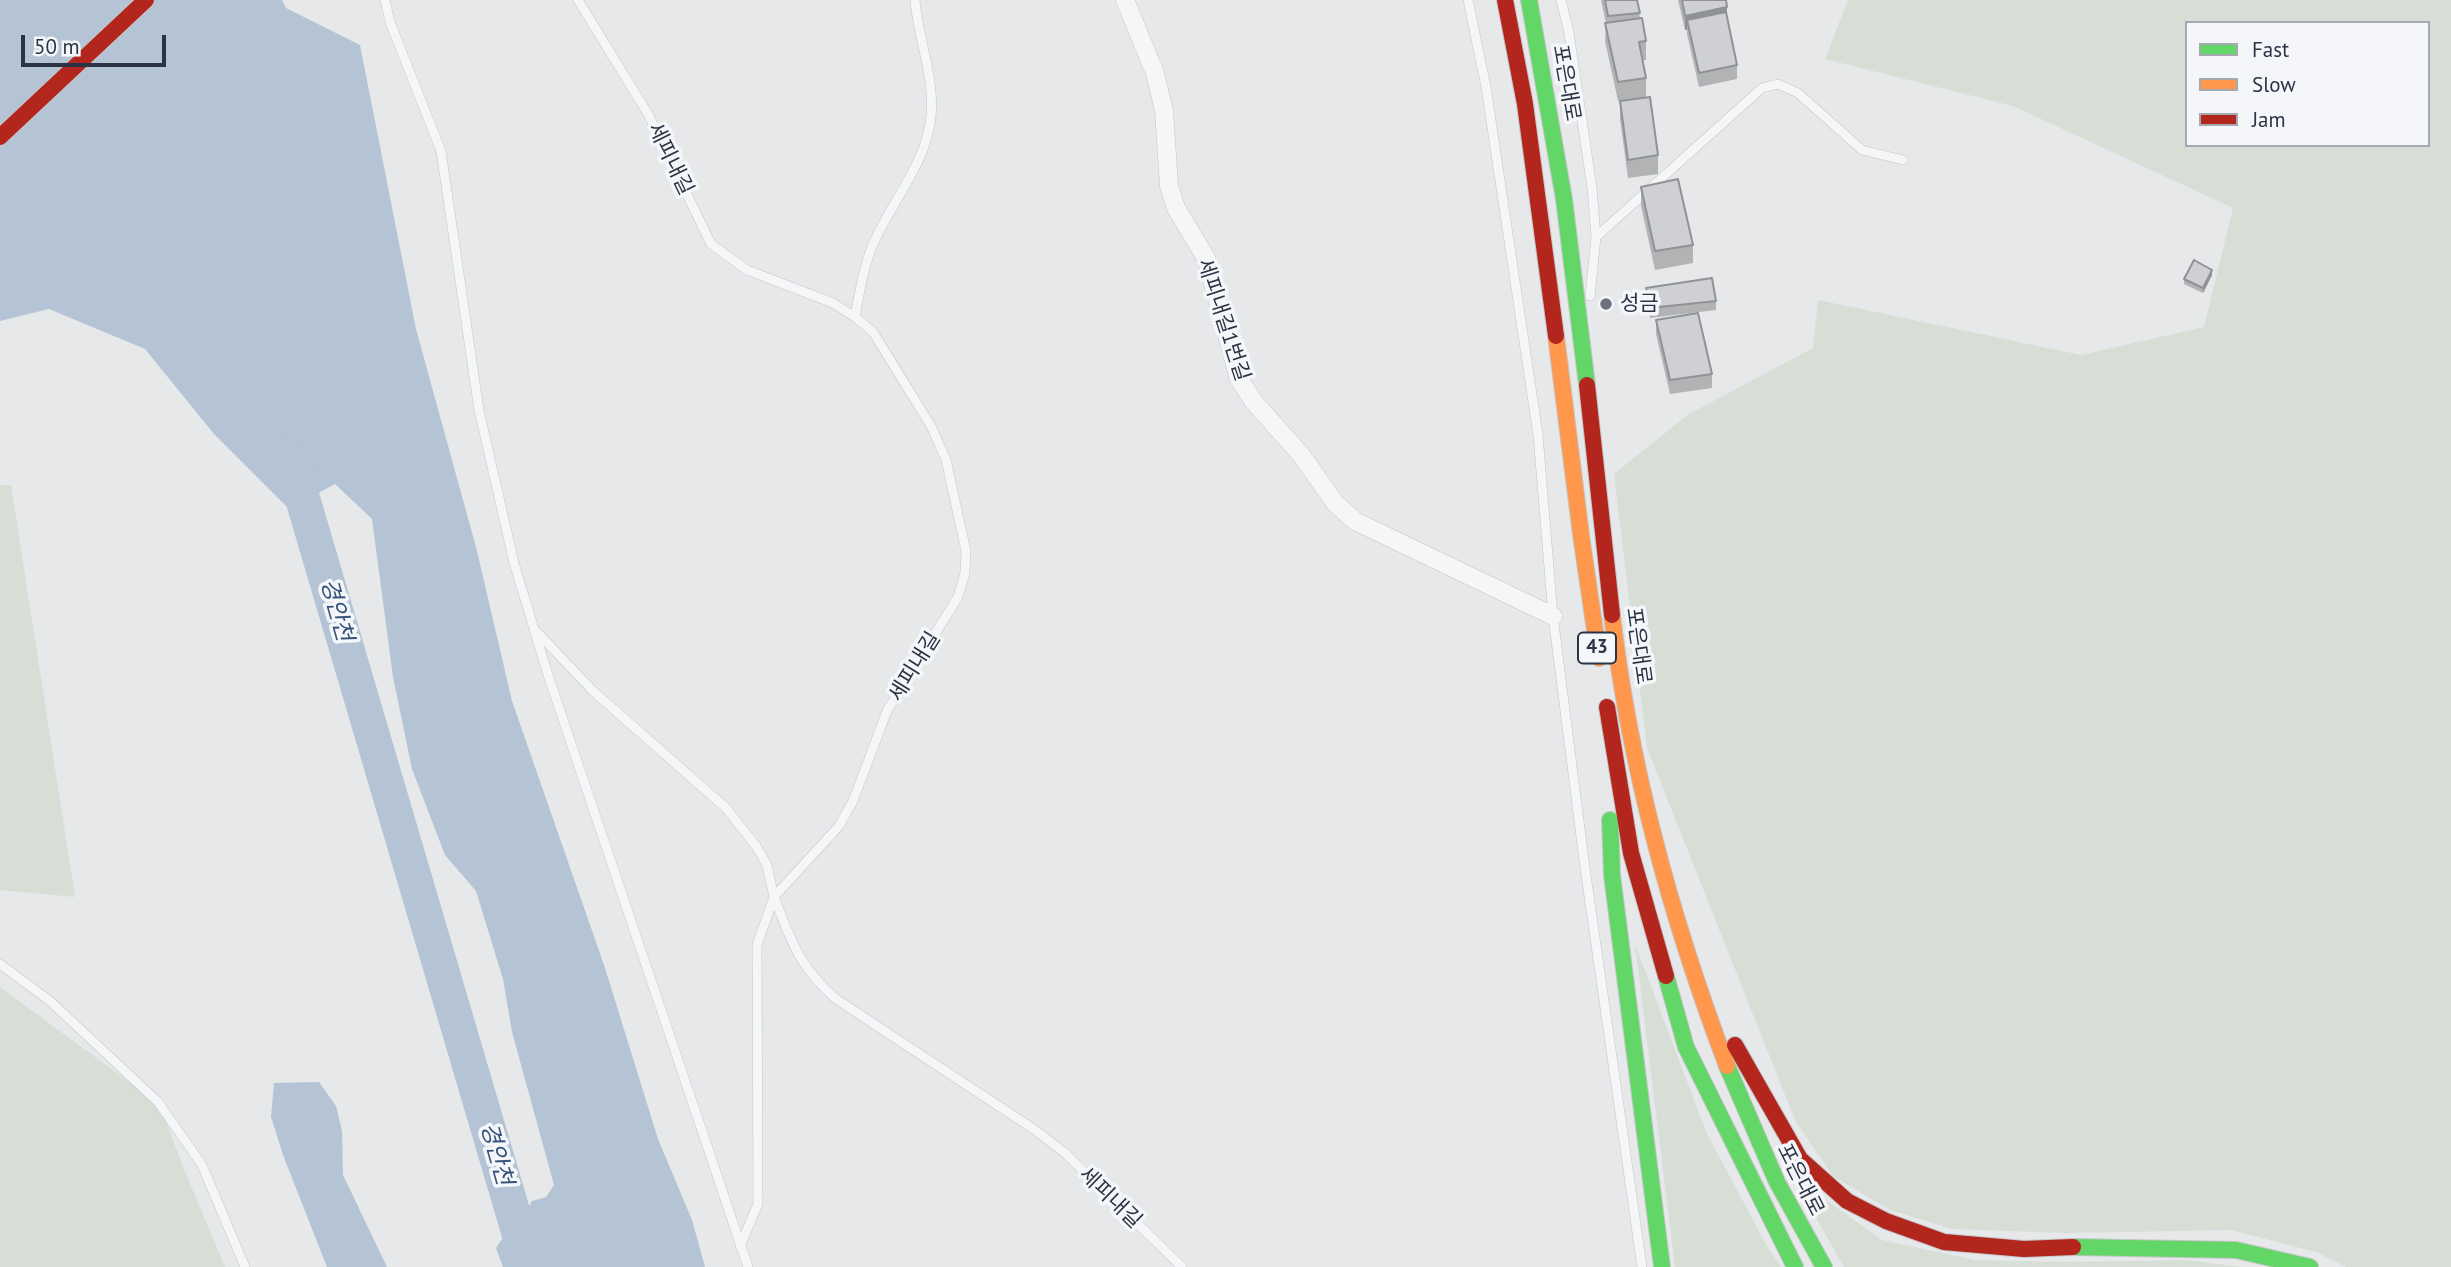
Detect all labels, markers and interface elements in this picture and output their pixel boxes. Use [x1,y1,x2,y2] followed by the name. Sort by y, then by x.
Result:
[24,21,170,65] scale bar
[2185,21,2430,147] legend
[34,33,80,60] text: 50 m
[2252,36,2289,63] text: Fast
[1547,43,1585,123] street label: 포은대로
[2252,71,2296,98] text: Slow
[2252,106,2286,133] text: Jam
[642,119,698,199] street label: 세피내길
[1191,256,1255,384] street label: 세피내길1번길
[1620,291,1659,317] place label: 성금
[1598,296,1614,312] marker: 성금
[314,576,358,644] water label: 경안천
[1620,606,1656,686] street label: 포은대로
[884,628,946,706] street label: 세피내길
[1578,632,1616,664] road number: 43
[474,1120,518,1188] water label: 경안천
[1771,1140,1829,1220] street label: 포은대로
[1073,1162,1147,1234] street label: 세피내길

